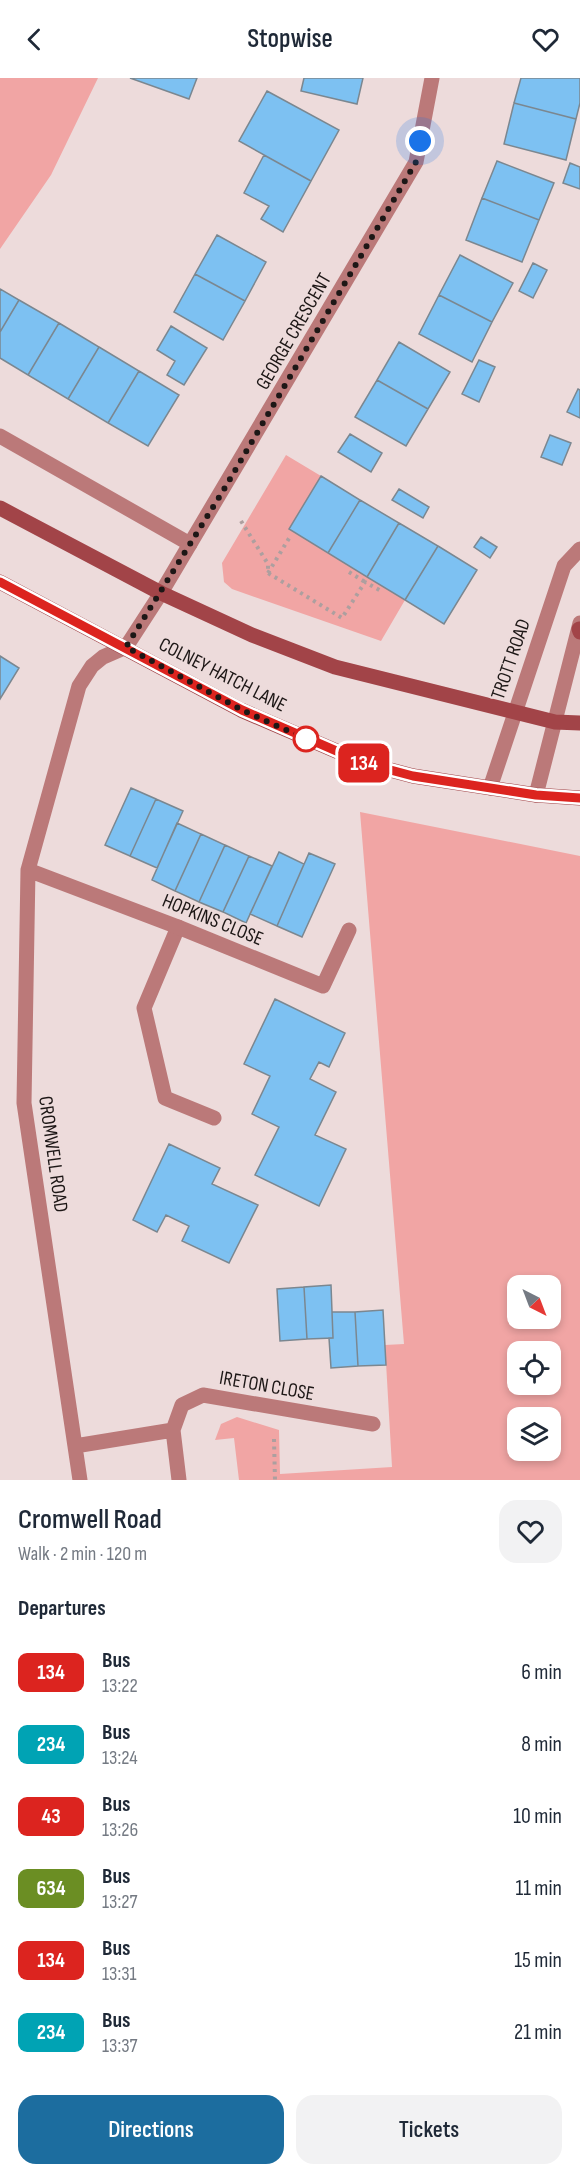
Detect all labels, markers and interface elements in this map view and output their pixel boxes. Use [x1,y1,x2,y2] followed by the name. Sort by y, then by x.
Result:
[18,23,51,56] icon: back
[247,23,333,55] text: Stopwise
[529,23,562,56] icon: heart
[405,126,435,156] your location
[251,269,337,394] street label: GEORGE CRESCENT
[486,616,536,703] street label: TROTT ROAD
[155,632,290,717] street label: COLNEY HATCH LANE
[293,726,319,752] unlabelled marker
[330,744,398,782] line badge: 134
[350,751,378,776] text: 134
[159,889,267,951] street label: HOPKINS CLOSE
[33,1095,73,1214] street label: CROMWELL ROAD
[507,1275,561,1329] north arrow
[507,1275,561,1461] map controls
[507,1341,561,1395] button: locate
[218,1366,316,1406] street label: IRETON CLOSE
[507,1407,561,1461] button: layers
[499,1500,562,1563] button: heart
[18,1503,162,1536] text: Cromwell Road
[18,1542,147,1566] text: Walk · 2 min · 120 m
[18,1595,106,1622] text: Departures
[102,1647,131,1674] text: Bus
[521,1659,562,1686] text: 6 min
[37,1660,65,1685] text: 134
[102,1674,138,1698] text: 13:22
[102,1719,131,1746] text: Bus
[521,1731,562,1758] text: 8 min
[37,1732,65,1757] text: 234
[102,1746,138,1770] text: 13:24
[102,1791,131,1818] text: Bus
[513,1803,562,1830] text: 10 min
[41,1804,61,1829] text: 43
[102,1818,138,1842] text: 13:26
[102,1863,131,1890] text: Bus
[515,1875,562,1902] text: 11 min
[36,1876,66,1901] text: 634
[102,1890,137,1914] text: 13:27
[102,1935,131,1962] text: Bus
[514,1947,562,1974] text: 15 min
[37,1948,65,1973] text: 134
[102,1962,137,1986] text: 13:31
[102,2007,131,2034] text: Bus
[514,2019,562,2046] text: 21 min
[37,2020,65,2045] text: 234
[102,2034,138,2058] text: 13:37
[18,2095,284,2164] button: Directions
[296,2095,562,2164] button: Tickets

